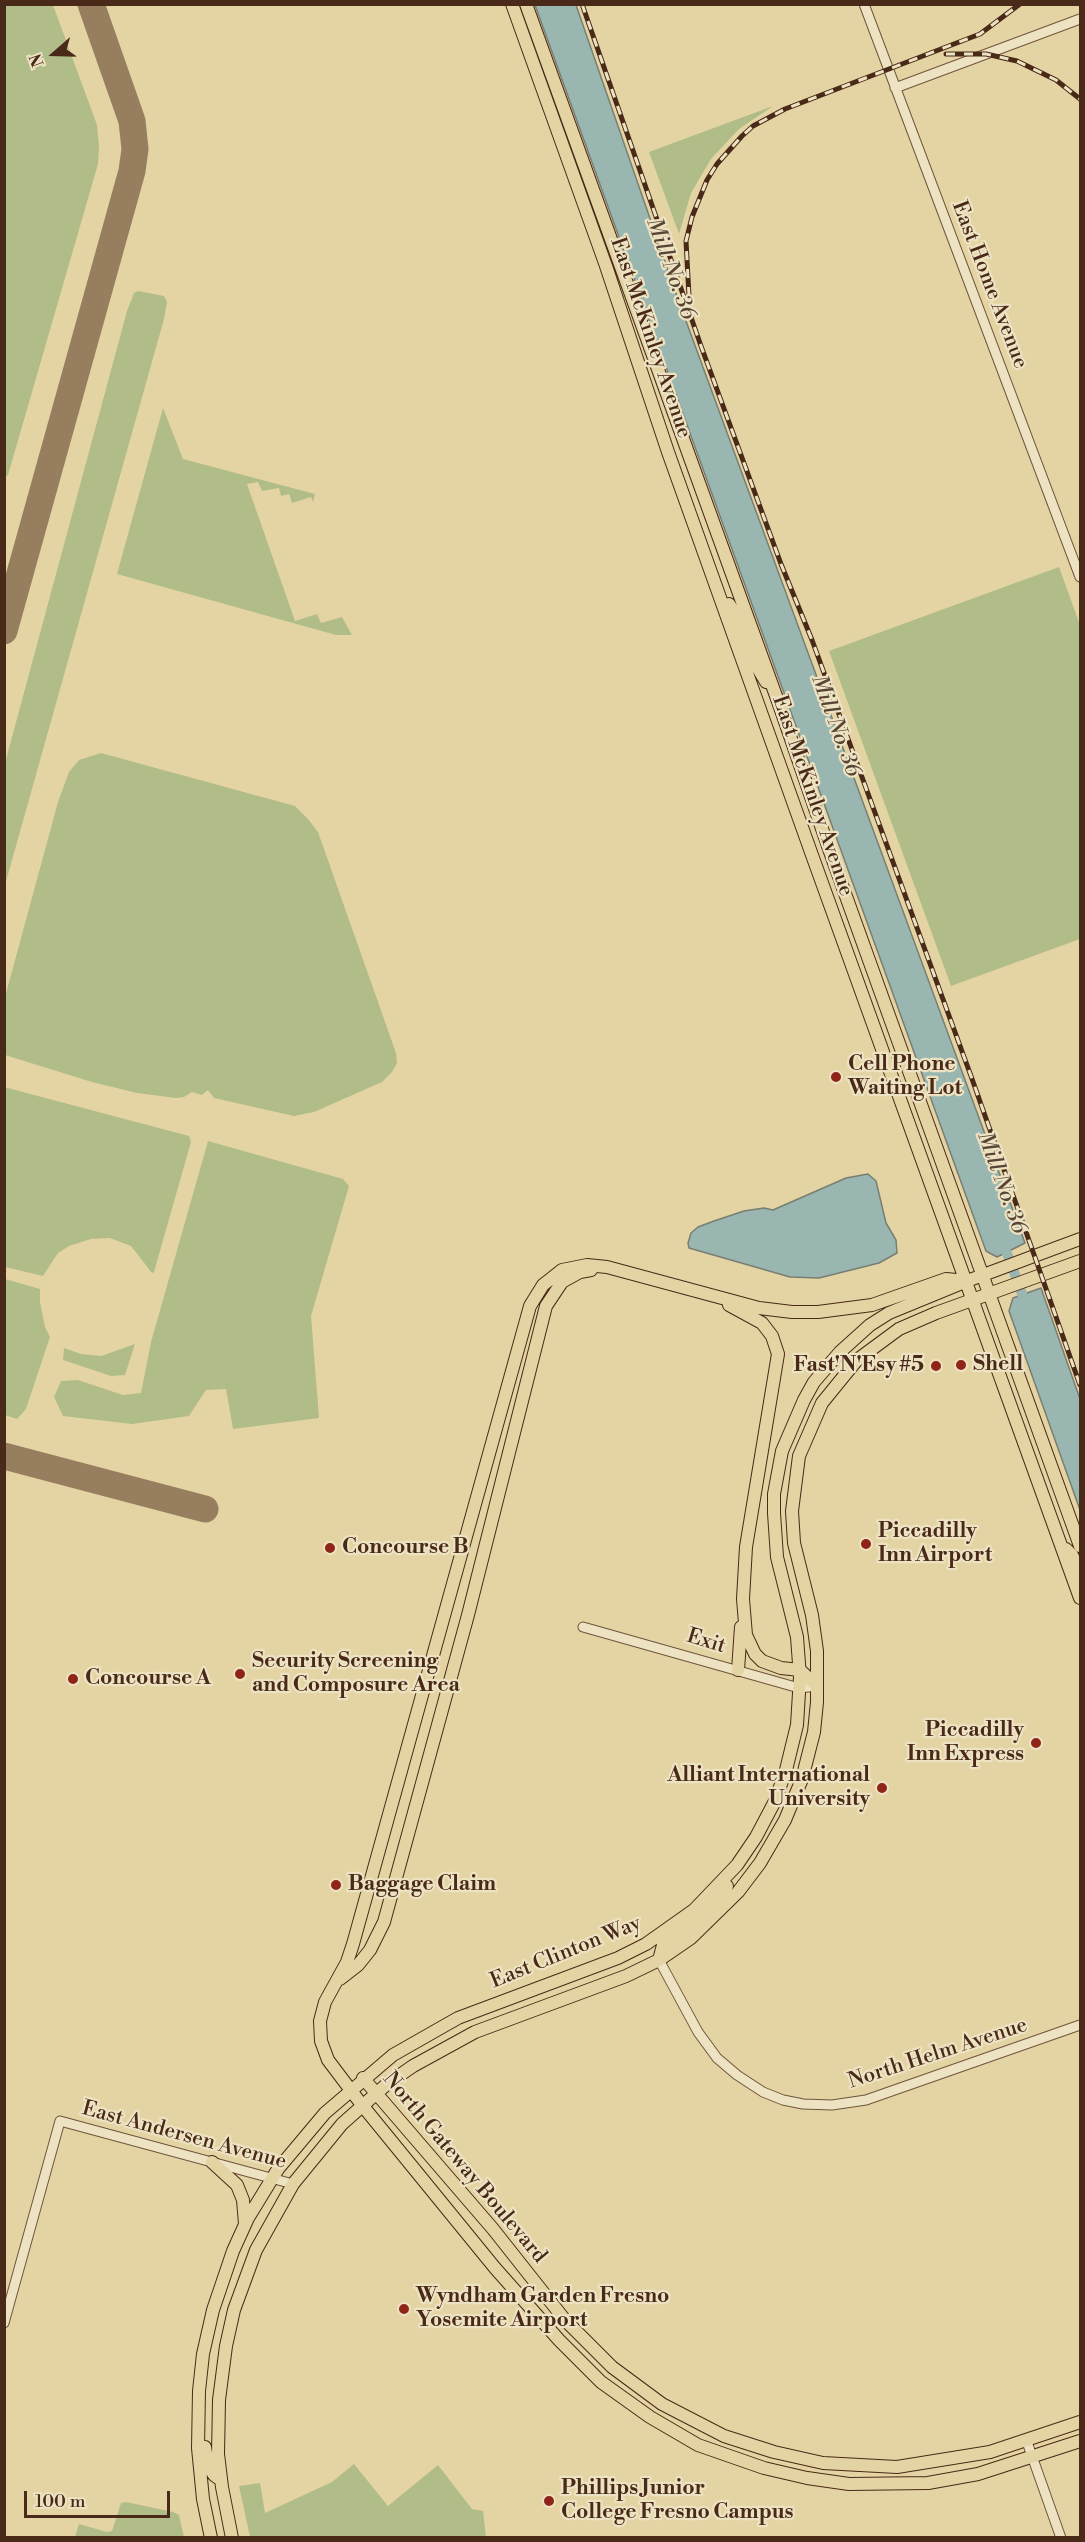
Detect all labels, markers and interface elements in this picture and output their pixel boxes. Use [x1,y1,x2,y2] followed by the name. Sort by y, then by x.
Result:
[24,24,84,84] north arrow
[26,51,49,70] text: N
[945,198,1033,372] street label: East Home Avenue
[639,214,701,324] water label: Mill No. 36
[604,234,696,442] street label: East McKinley Avenue
[804,671,866,781] water label: Mill No. 36
[766,692,858,900] street label: East McKinley Avenue
[848,1052,962,1102] place label: Cell Phone Waiting Lot
[829,1070,843,1084] marker: Cell Phone Waiting Lot
[970,1128,1032,1238] water label: Mill No. 36
[973,1352,1023,1378] place label: Shell
[794,1353,924,1379] place label: Fast'N'Esy #5
[954,1358,968,1372] marker: Shell
[929,1359,943,1373] marker: Fast'N'Esy #5
[878,1519,992,1569] place label: Piccadilly Inn Airport
[342,1535,468,1561] place label: Concourse B
[859,1537,873,1551] marker: Piccadilly Inn Airport
[323,1541,337,1555] marker: Concourse B
[684,1624,728,1660] street label: Exit
[252,1649,460,1699] place label: Security Screening and Composure Area
[85,1666,211,1692] place label: Concourse A
[233,1667,247,1681] marker: Security Screening and Composure Area
[66,1672,80,1686] marker: Concourse A
[907,1718,1024,1768] place label: Piccadilly Inn Express
[1029,1736,1043,1750] marker: Piccadilly Inn Express
[667,1763,870,1813] place label: Alliant International University
[875,1781,889,1795] marker: Alliant International University
[348,1872,496,1898] place label: Baggage Claim
[329,1878,343,1892] marker: Baggage Claim
[487,1911,645,1995] street label: East Clinton Way
[845,2013,1031,2095] street label: North Helm Avenue
[377,2067,551,2269] street label: North Gateway Boulevard
[79,2097,289,2175] street label: East Andersen Avenue
[416,2284,669,2334] place label: Wyndham Garden Fresno Yosemite Airport
[397,2302,411,2316] marker: Wyndham Garden Fresno Yosemite Airport
[561,2476,794,2526] place label: Phillips Junior College Fresno Campus
[27,2479,172,2517] scale bar
[35,2490,86,2513] text: 100 m
[542,2494,556,2508] marker: Phillips Junior College Fresno Campus

